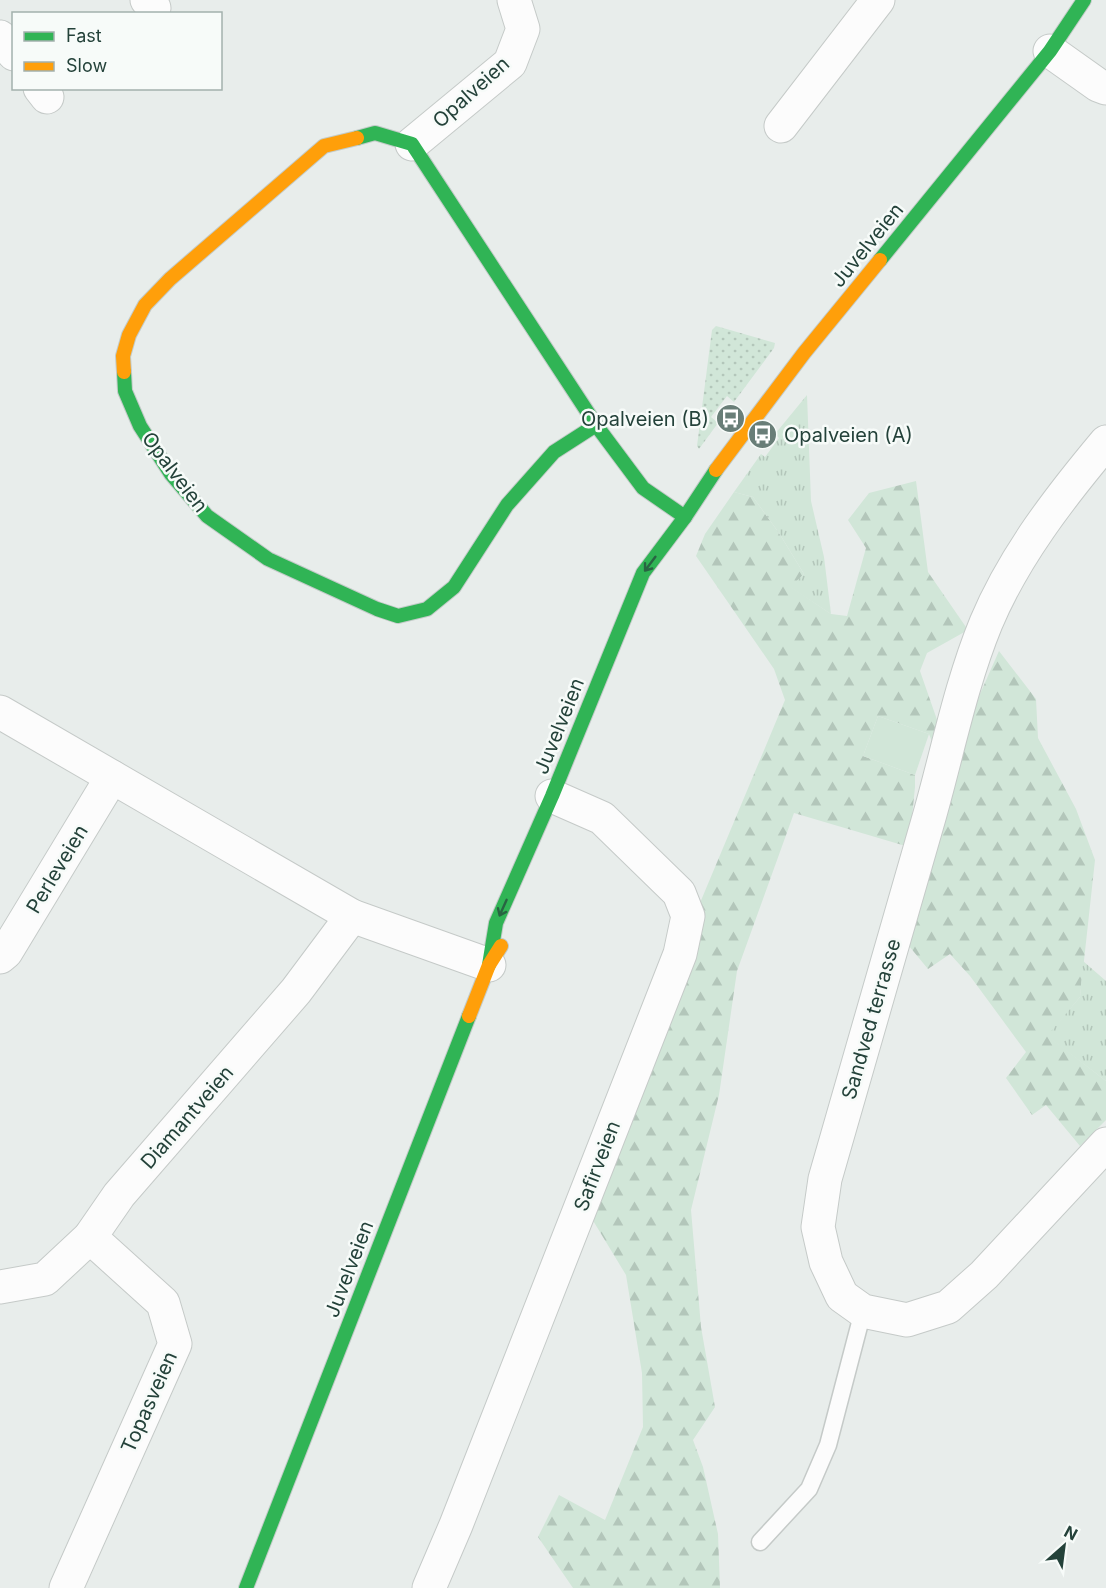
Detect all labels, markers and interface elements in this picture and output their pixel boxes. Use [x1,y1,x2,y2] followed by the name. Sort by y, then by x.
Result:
[12,12,222,90] legend
[66,25,102,46] text: Fast
[428,51,514,133] street label: Opalveien
[66,55,107,76] text: Slow
[826,198,908,292] street label: Juvelveien
[714,403,746,435] bus stop icon: Opalveien (B)
[581,407,709,431] place label: Opalveien (B)
[747,419,779,451] bus stop icon: Opalveien (A)
[784,423,913,447] place label: Opalveien (A)
[137,427,213,517] street label: Opalveien
[644,555,656,571] one-way arrow
[529,674,589,778] street label: Juvelveien
[21,820,93,918] street label: Perleveien
[497,898,508,916] one-way arrow
[837,936,905,1102] street label: Sandved terrasse
[136,1061,238,1173] street label: Diamantveien
[569,1117,625,1215] street label: Safirveien
[320,1217,378,1321] street label: Juvelveien
[116,1348,182,1456] street label: Topasveien
[1034,1516,1094,1576] north arrow
[1061,1521,1081,1544] text: N

